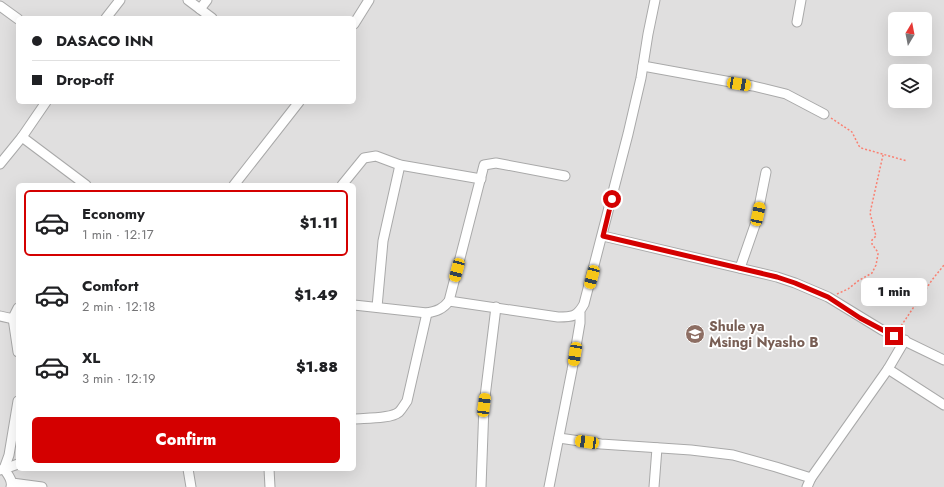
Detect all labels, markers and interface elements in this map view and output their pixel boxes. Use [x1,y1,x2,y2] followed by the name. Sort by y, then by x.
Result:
[888,12,932,56] north arrow
[888,12,932,108] map controls
[56,30,153,52] text: DASACO INN
[888,64,932,108] button: layers
[56,69,114,91] text: Drop-off
[726,76,752,92] car
[603,190,621,208] route start
[750,201,766,227] car
[82,203,145,225] text: Economy
[34,205,70,241] icon: car
[300,212,338,234] text: $1.11
[82,225,154,244] text: 1 min · 12:17
[448,257,466,283] car
[583,264,601,290] car
[82,275,139,297] text: Comfort
[34,277,70,313] icon: car
[861,278,927,306] callout: 1 min
[878,282,910,301] text: 1 min
[294,284,338,306] text: $1.49
[82,297,155,316] text: 2 min · 12:18
[709,316,818,352] place label: Shule ya Msingi Nyasho B
[684,323,706,345] school or university icon: Shule ya Msingi Nyasho B
[885,327,903,345] route end
[567,341,583,367] car
[82,347,100,369] text: XL
[34,349,70,385] icon: car
[296,356,338,378] text: $1.88
[82,369,156,388] text: 3 min · 12:19
[477,392,491,418] car
[32,417,340,463] button: Confirm
[574,434,600,450] car

